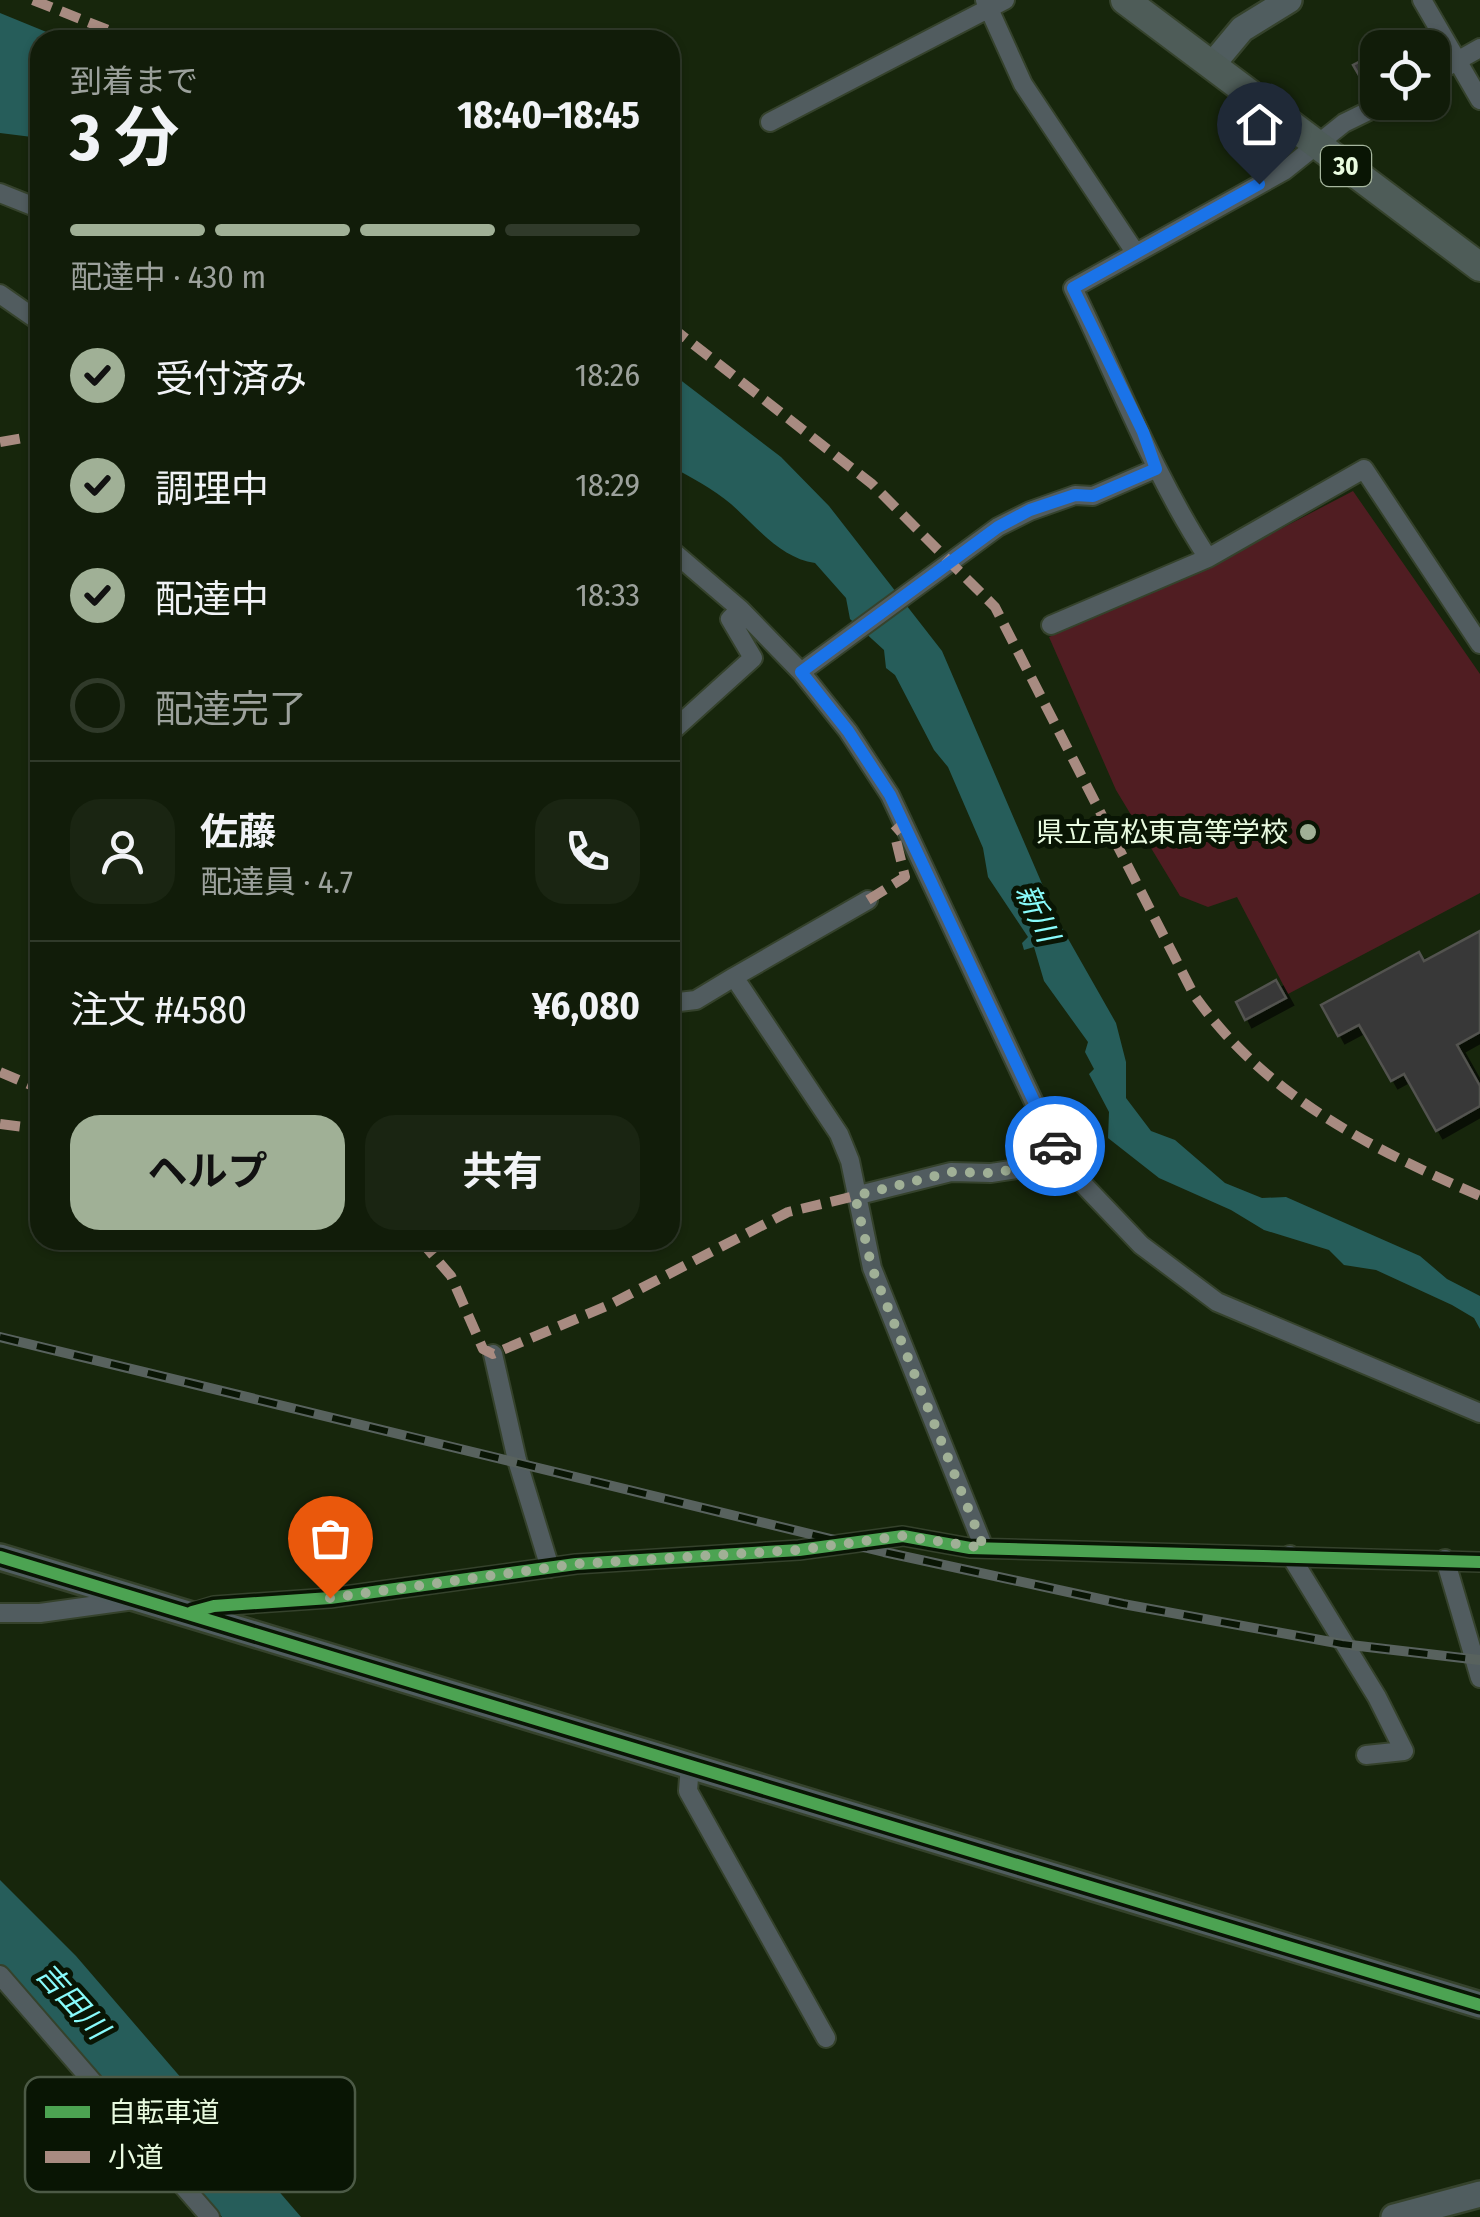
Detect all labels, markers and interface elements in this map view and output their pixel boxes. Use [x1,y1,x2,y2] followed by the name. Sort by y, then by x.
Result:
[1360,30,1450,120] map controls
[1360,30,1450,120] button: locate
[70,62,198,100] text: 到着まで
[1217,82,1302,185] pin
[457,92,640,138] text: 18:40–18:45
[1232,97,1287,152] icon: home
[70,99,179,177] text: 3 分
[1321,146,1371,186] road number: 30
[70,258,266,296] text: 配達中 · 430 m
[70,348,125,403] icon: check
[155,356,307,402] text: 受付済み
[575,356,640,394] text: 18:26
[70,458,125,513] icon: check
[155,466,269,512] text: 調理中
[575,466,640,504] text: 18:29
[70,568,125,623] icon: check
[155,576,269,622] text: 配達中
[576,576,640,614] text: 18:33
[155,686,307,732] text: 配達完了
[70,799,175,904] button: person
[535,799,640,904] button: phone
[200,809,276,855] text: 佐藤
[1036,816,1288,849] place label: 県立高松東高等学校
[1297,821,1319,843] marker: 県立高松東高等学校
[200,863,353,901] text: 配達員 · 4.7
[1008,878,1067,951] water label: 新川
[532,983,640,1029] text: ¥6,080
[70,987,247,1033] text: 注文 #4580
[1005,1096,1105,1196] courier
[70,1115,345,1230] button: ヘルプ
[365,1115,640,1230] button: 共有
[1028,1119,1083,1174] icon: car
[288,1496,373,1599] pin
[303,1511,358,1566] icon: bag
[29,1956,117,2049] water label: 吉田川
[25,2077,355,2192] legend
[108,2096,220,2129] text: 自転車道
[108,2141,164,2174] text: 小道

